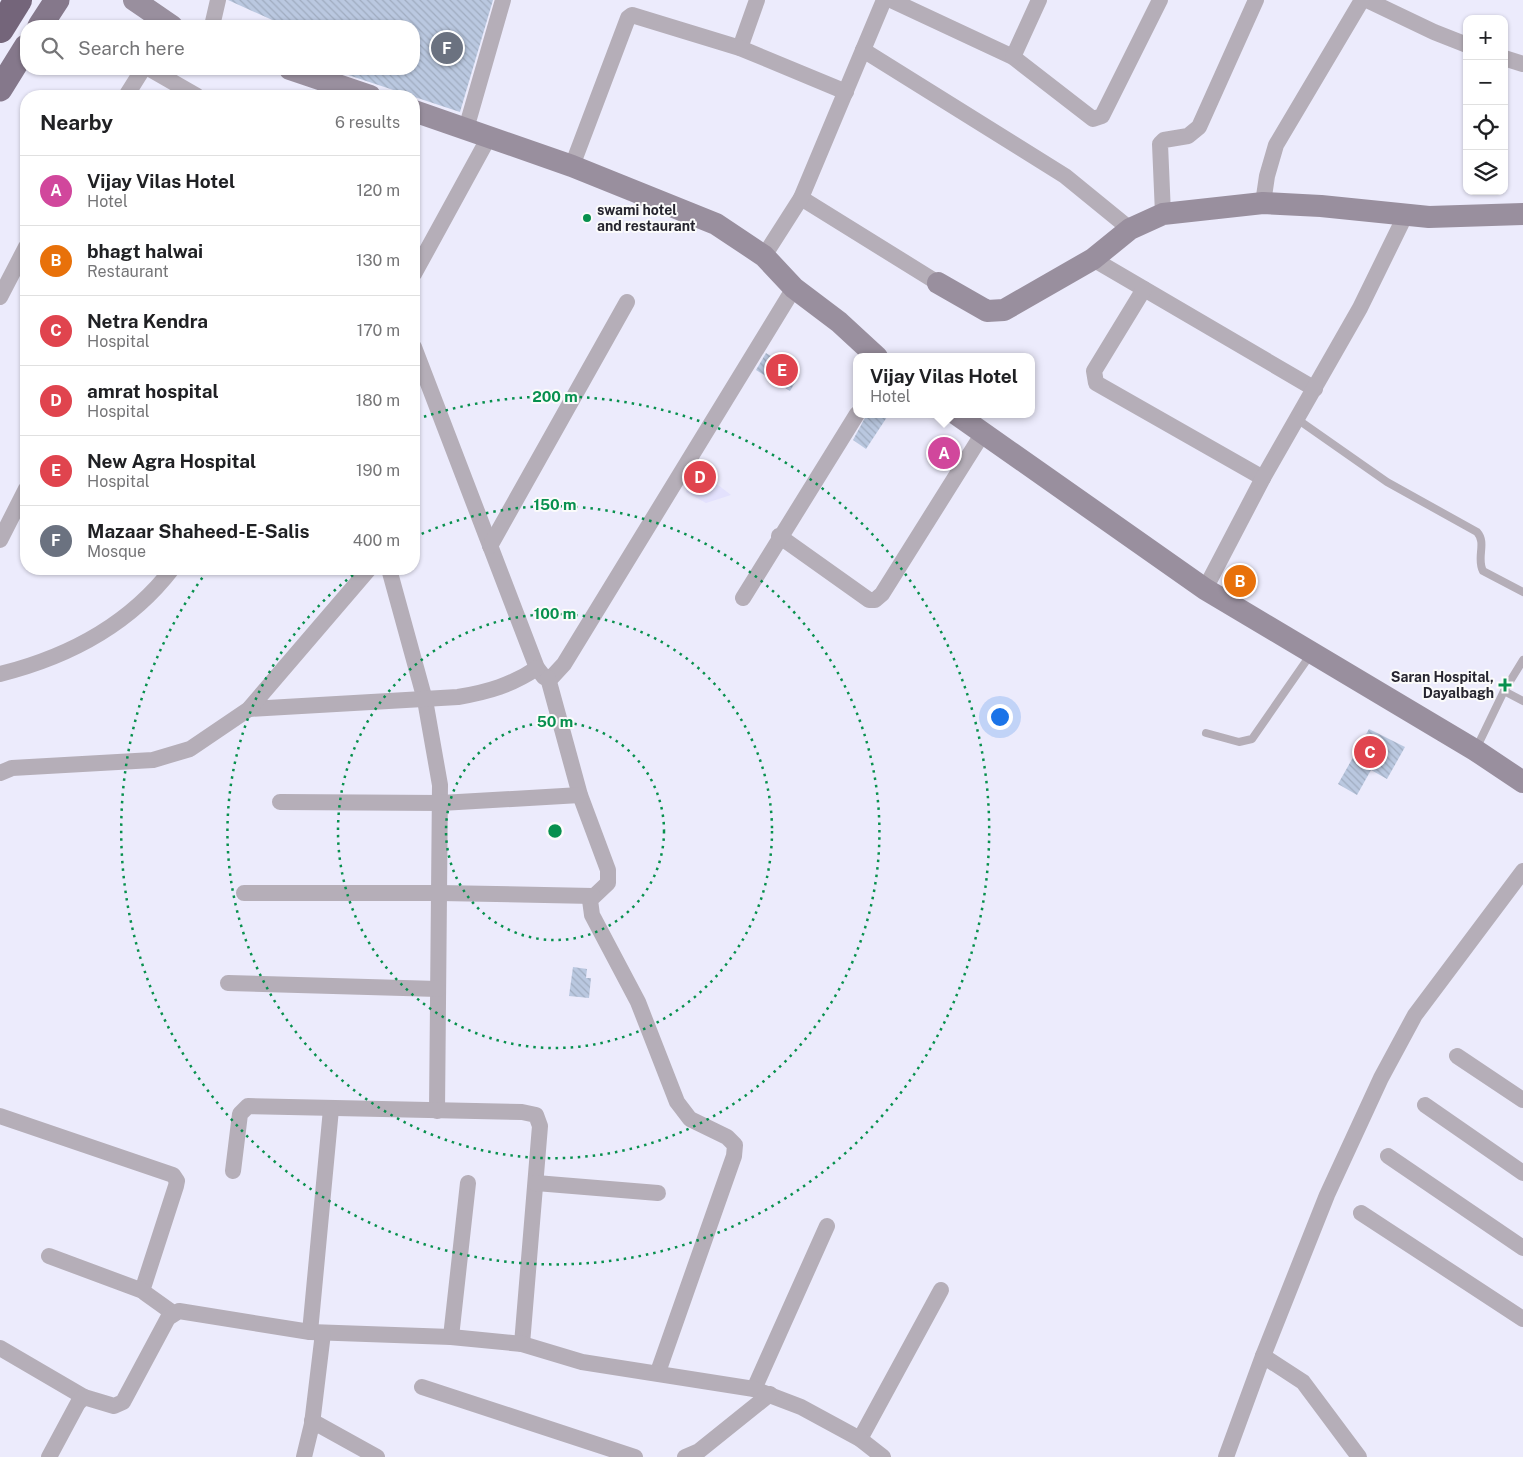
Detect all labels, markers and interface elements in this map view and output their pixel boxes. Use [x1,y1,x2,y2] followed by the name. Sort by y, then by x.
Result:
[1463,15,1508,195] map controls
[1463,15,1508,60] button: +
[20,20,420,75] search box
[431,29,463,67] pin: F
[38,34,66,62] icon: search
[78,37,185,59] text: Search here
[1463,60,1508,105] button: −
[1463,105,1508,150] button: locate
[40,110,113,135] text: Nearby
[335,113,400,132] text: 6 results
[1463,150,1508,195] button: layers
[87,170,235,192] text: Vijay Vilas Hotel
[50,181,62,200] text: A
[356,181,400,200] text: 120 m
[87,192,128,211] text: Hotel
[597,202,696,234] place label: swami hotel and restaurant
[581,212,593,224] marker: swami hotel and restaurant
[87,240,203,262] text: bhagt halwai
[51,251,61,270] text: B
[356,251,400,270] text: 130 m
[87,262,169,281] text: Restaurant
[87,310,208,332] text: Netra Kendra
[50,321,62,340] text: C
[357,321,400,340] text: 170 m
[87,332,150,351] text: Hospital
[766,351,798,389] pin: E
[853,353,1035,418] popup
[870,365,1018,387] text: Vijay Vilas Hotel
[87,380,219,402] text: amrat hospital
[870,387,911,406] text: Hotel
[532,388,578,405] text: 200 m
[50,391,62,410] text: D
[356,391,400,410] text: 180 m
[87,402,150,421] text: Hospital
[928,434,960,472] pin: A
[87,450,256,472] text: New Agra Hospital
[684,458,716,496] pin: D
[51,461,61,480] text: E
[356,461,400,480] text: 190 m
[87,472,150,491] text: Hospital
[533,496,577,513] text: 150 m
[87,520,309,542] text: Mazaar Shaheed-E-Salis
[51,531,61,550] text: F
[353,531,400,550] text: 400 m
[87,542,146,561] text: Mosque
[1224,562,1256,600] pin: B
[534,605,576,622] text: 100 m
[1391,669,1494,701] place label: Saran Hospital, Dayalbagh
[1498,678,1512,692] marker: Saran Hospital, Dayalbagh
[987,704,1013,730] your location
[537,713,573,730] text: 50 m
[1354,733,1386,771] pin: C
[546,822,564,840] centre of rings

